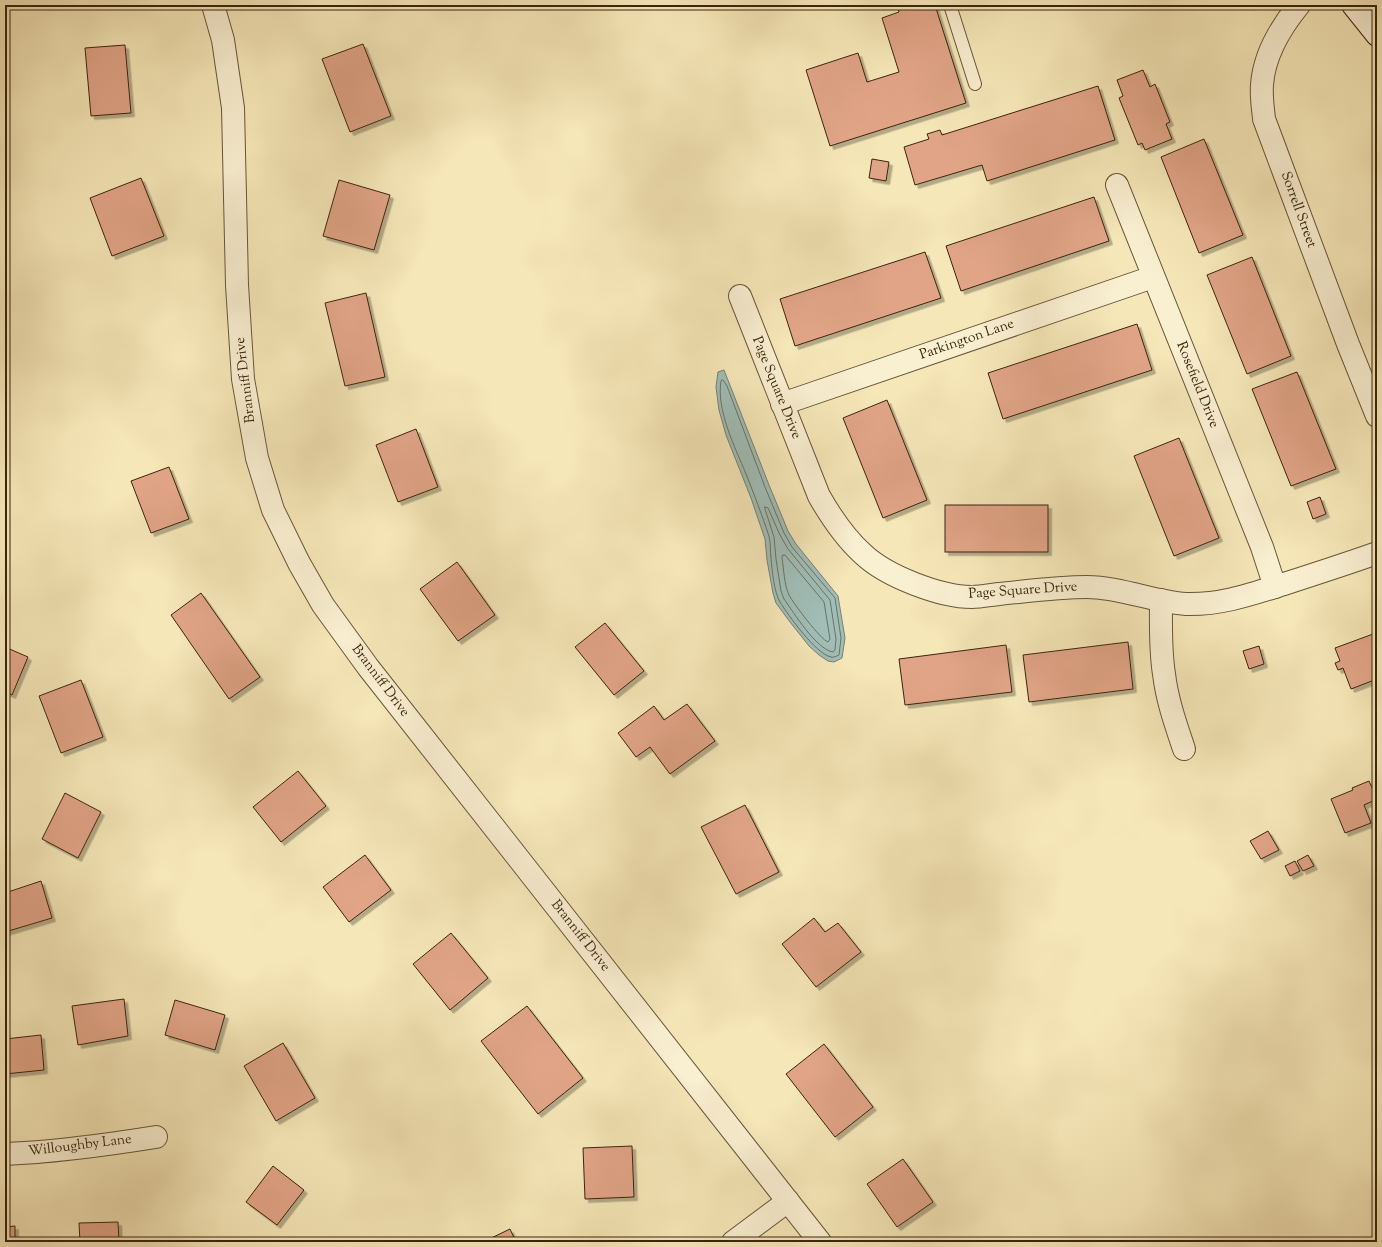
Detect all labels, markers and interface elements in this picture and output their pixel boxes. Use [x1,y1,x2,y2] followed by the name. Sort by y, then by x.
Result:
[1275,169,1321,251] street label: Sorrell Street
[917,314,1017,366] street label: Parkington Lane
[746,334,806,442] street label: Page Square Drive
[231,336,261,424] street label: Branniff Drive
[1171,339,1223,431] street label: Rosefield Drive
[968,577,1078,605] street label: Page Square Drive
[346,641,414,721] street label: Branniff Drive
[546,896,614,976] street label: Branniff Drive
[27,1130,133,1162] street label: Willoughby Lane

